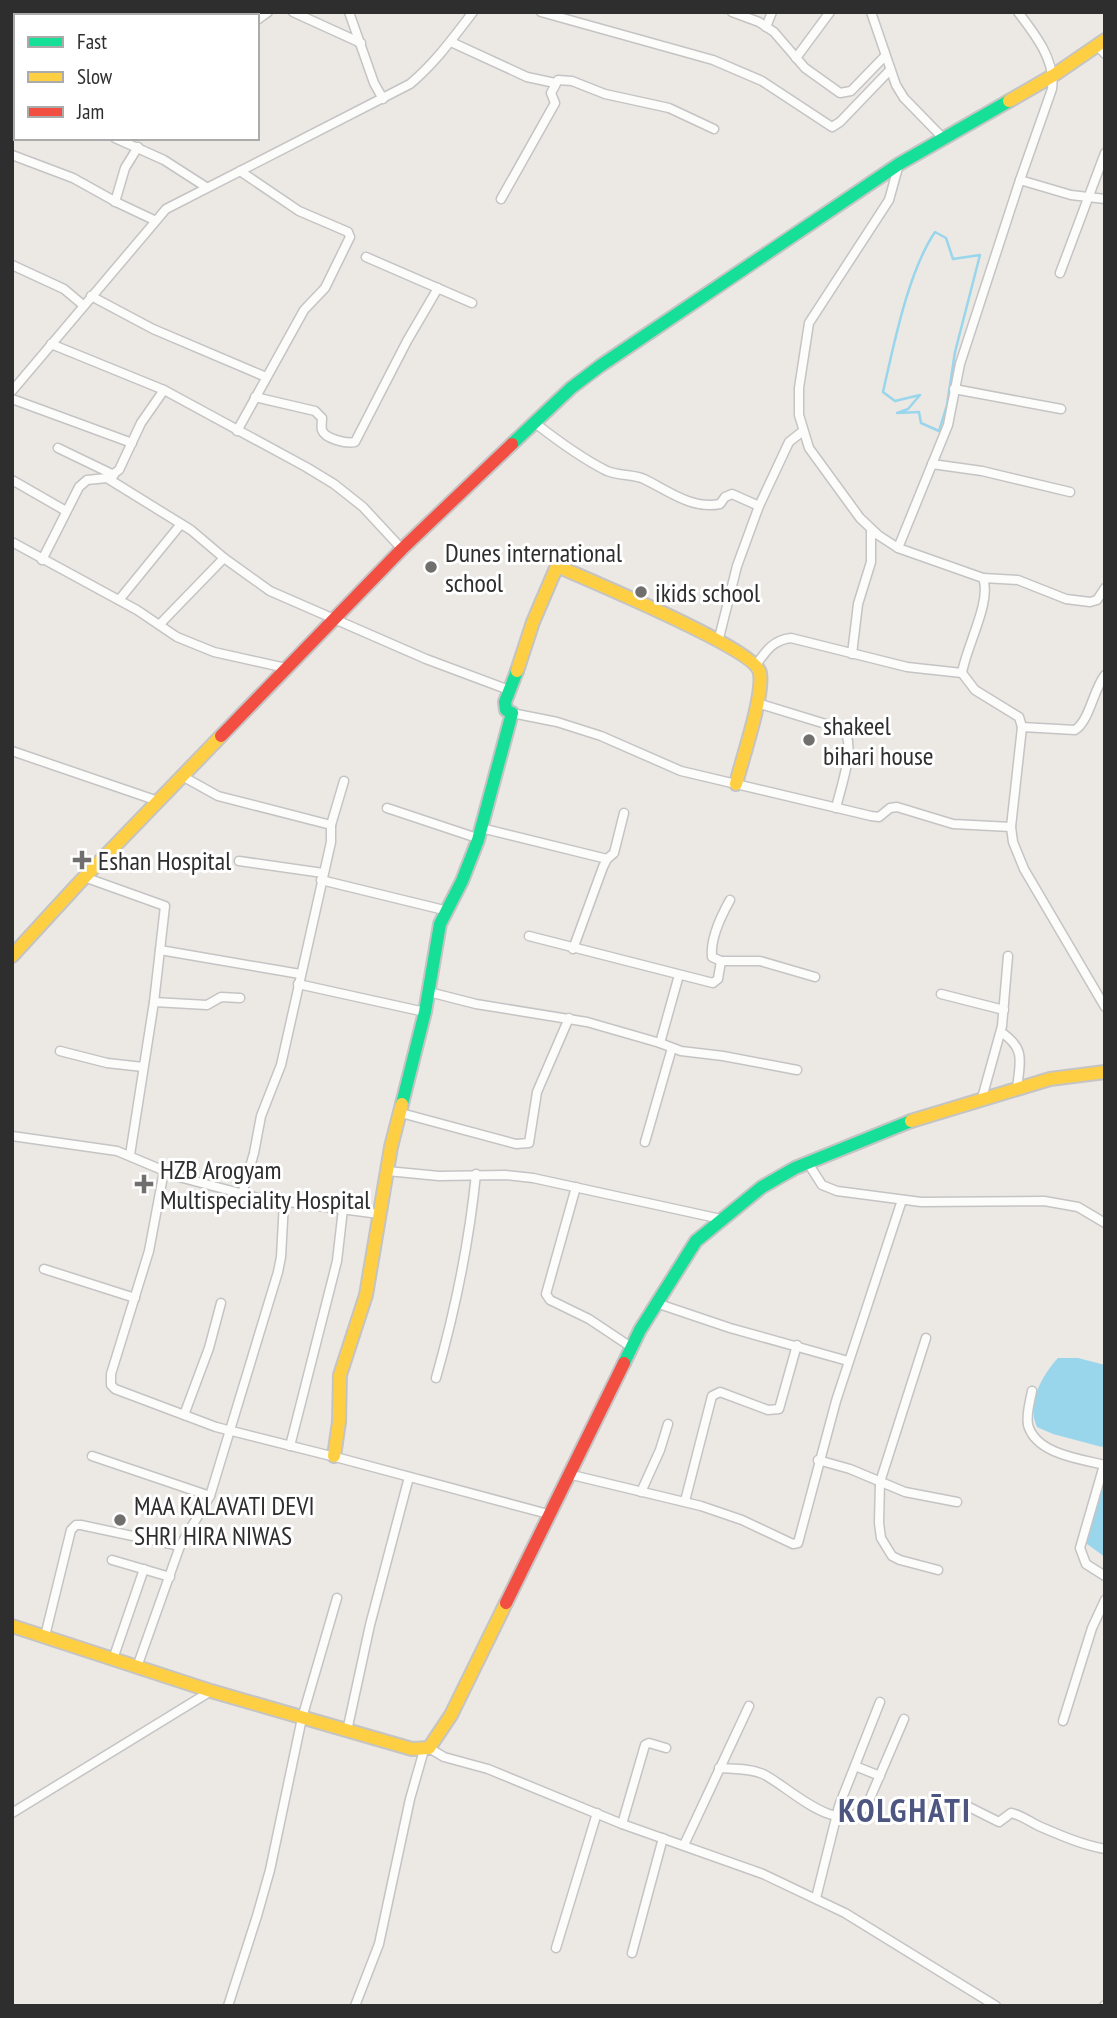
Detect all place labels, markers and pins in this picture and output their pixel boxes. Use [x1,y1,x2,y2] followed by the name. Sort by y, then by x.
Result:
[445,536,622,599] place label: Dunes international school
[423,559,439,575] marker: Dunes international school
[655,576,760,609] place label: ikids school
[633,584,649,600] marker: ikids school
[823,709,934,772] place label: shakeel bihari house
[801,732,817,748] marker: shakeel bihari house
[98,844,231,877] place label: Eshan Hospital
[72,850,92,870] marker: Eshan Hospital
[160,1153,370,1216] place label: HZB Arogyam Multispeciality Hospital
[134,1174,154,1194] marker: HZB Arogyam Multispeciality Hospital
[134,1489,315,1552] place label: MAA KALAVATI DEVI SHRI HIRA NIWAS
[112,1512,128,1528] marker: MAA KALAVATI DEVI SHRI HIRA NIWAS

